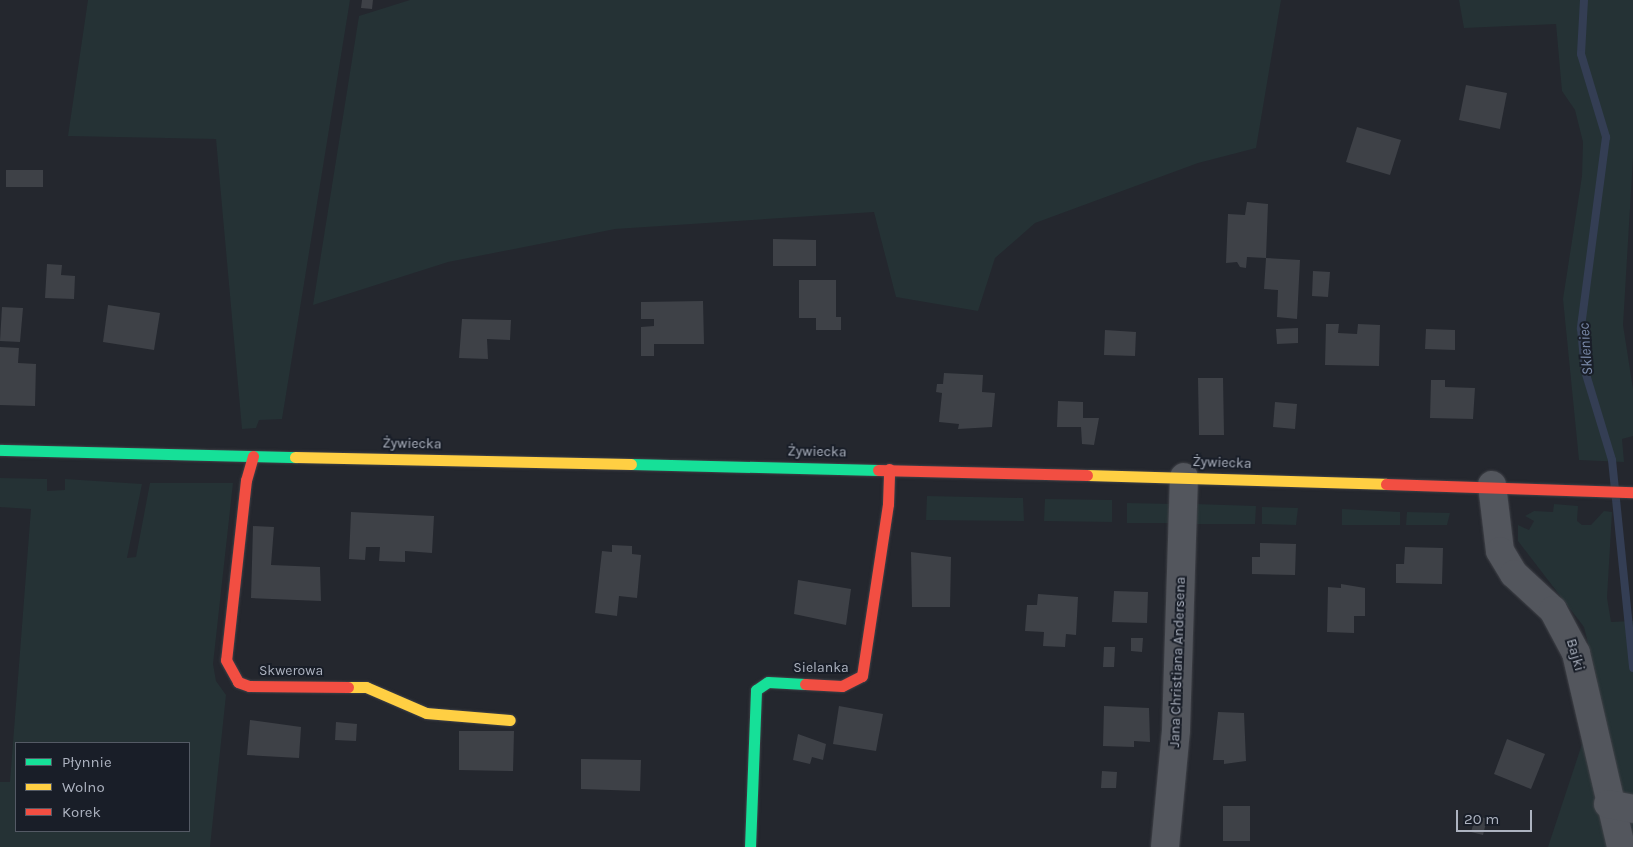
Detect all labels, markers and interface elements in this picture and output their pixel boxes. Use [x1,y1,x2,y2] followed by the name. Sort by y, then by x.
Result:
[1575,322,1597,376] water label: Skleniec
[382,435,442,453] street label: Żywiecka
[787,443,847,461] street label: Żywiecka
[1192,454,1252,472] street label: Żywiecka
[1167,576,1189,748] street label: Jana Christiana Andersena
[1562,637,1588,673] street label: Bajki
[793,660,849,676] street label: Sielanka
[259,663,323,679] street label: Skwerowa
[15,742,190,832] legend
[62,753,112,771] text: Płynnie
[62,778,105,796] text: Wolno
[1458,800,1534,832] scale bar
[62,803,101,821] text: Korek
[1464,810,1499,828] text: 20 m

